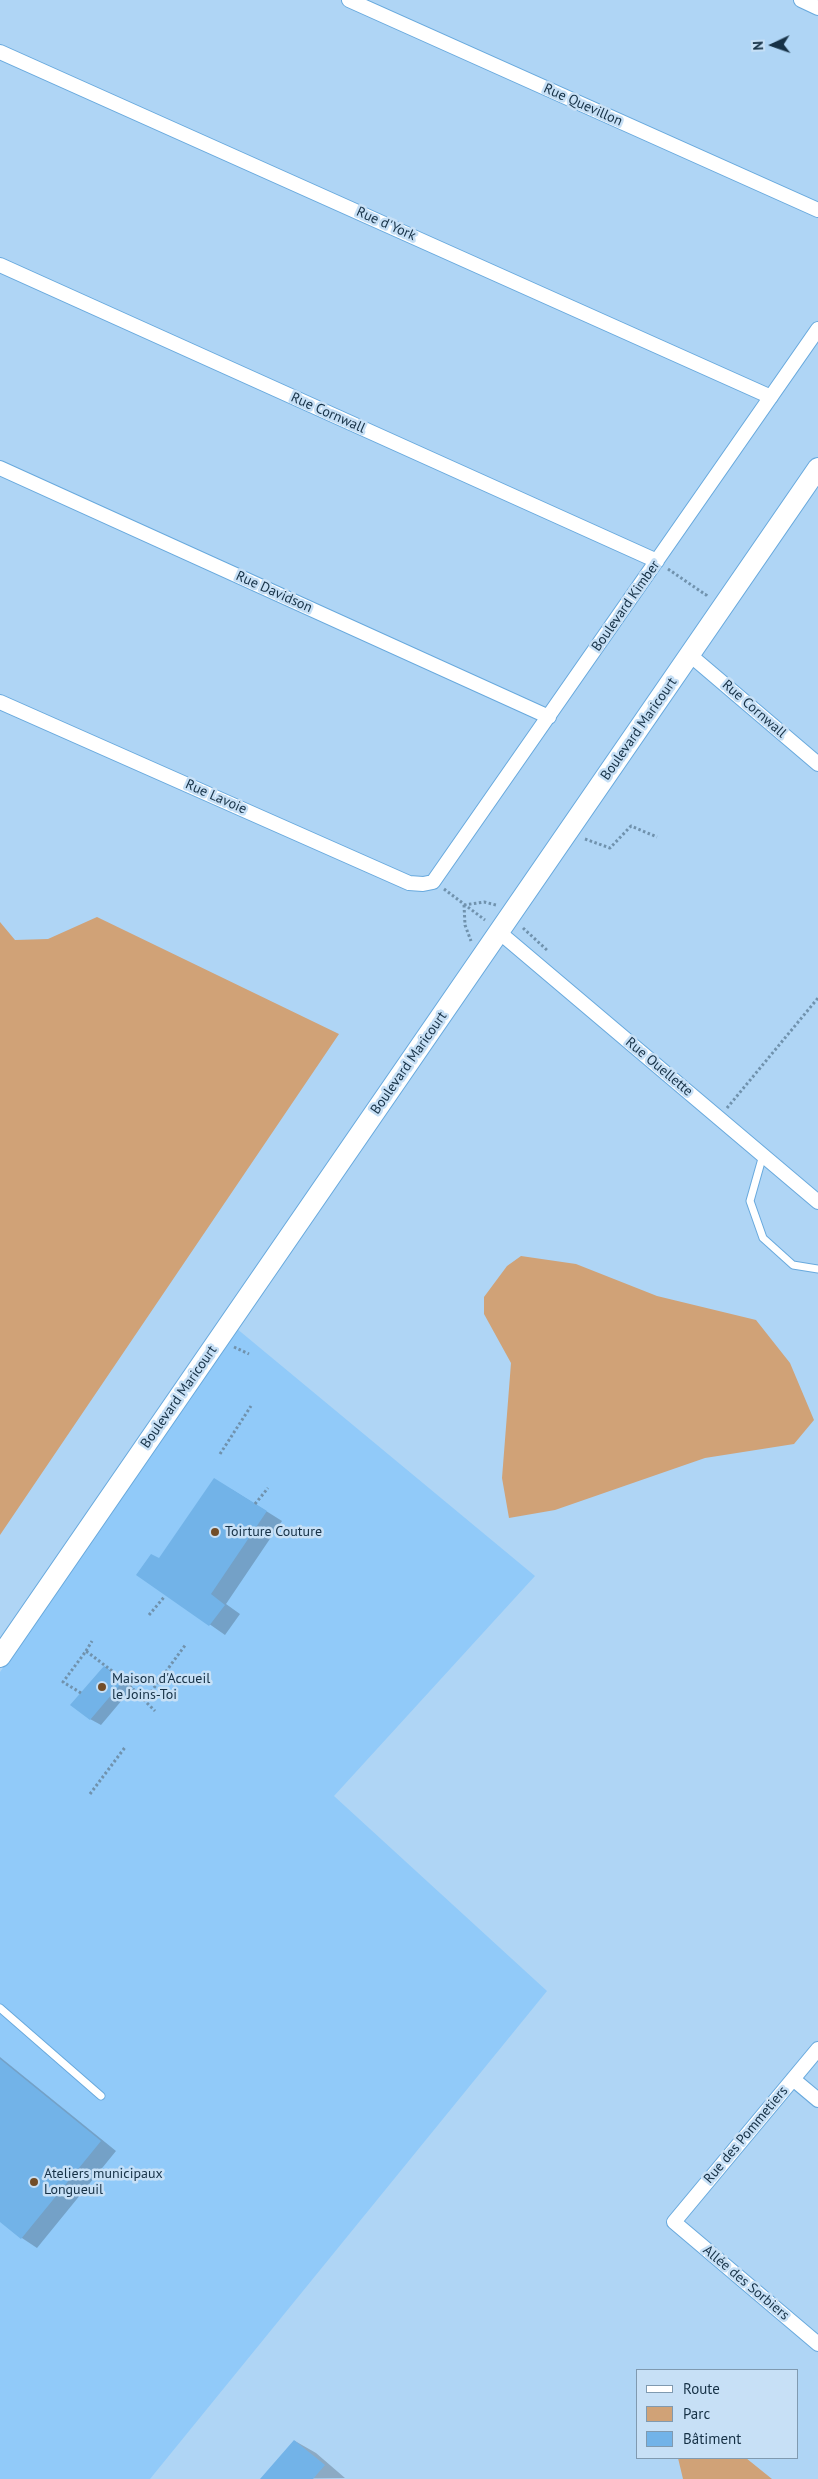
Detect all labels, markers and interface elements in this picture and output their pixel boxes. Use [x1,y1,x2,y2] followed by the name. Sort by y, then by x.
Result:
[748,20,798,70] north arrow
[749,41,767,51] text: N
[541,80,625,130] street label: Rue Quevillon
[354,203,418,245] street label: Rue d'York
[288,389,368,437] street label: Rue Cornwall
[588,557,664,655] street label: Boulevard Kimber
[233,568,315,616] street label: Rue Davidson
[597,674,681,784] street label: Boulevard Maricourt
[719,677,789,741] street label: Rue Cornwall
[183,776,249,818] street label: Rue Lavoie
[367,1008,451,1118] street label: Boulevard Maricourt
[622,1034,696,1100] street label: Rue Ouellette
[137,1342,221,1452] street label: Boulevard Maricourt
[225,1524,322,1540] place label: Toirture Couture
[209,1526,221,1538] marker: Toirture Couture
[112,1671,210,1704] place label: Maison d'Accueil le Joins-Toi
[96,1681,108,1693] marker: Maison d'Accueil le Joins-Toi
[700,2083,792,2187] street label: Rue des Pommetiers
[44,2166,163,2198] place label: Ateliers municipaux Longueuil
[28,2176,40,2188] marker: Ateliers municipaux Longueuil
[700,2242,792,2324] street label: Allée des Sorbiers
[636,2369,798,2459] legend
[683,2379,720,2398] text: Route
[683,2404,710,2423] text: Parc
[683,2429,741,2448] text: Bâtiment

